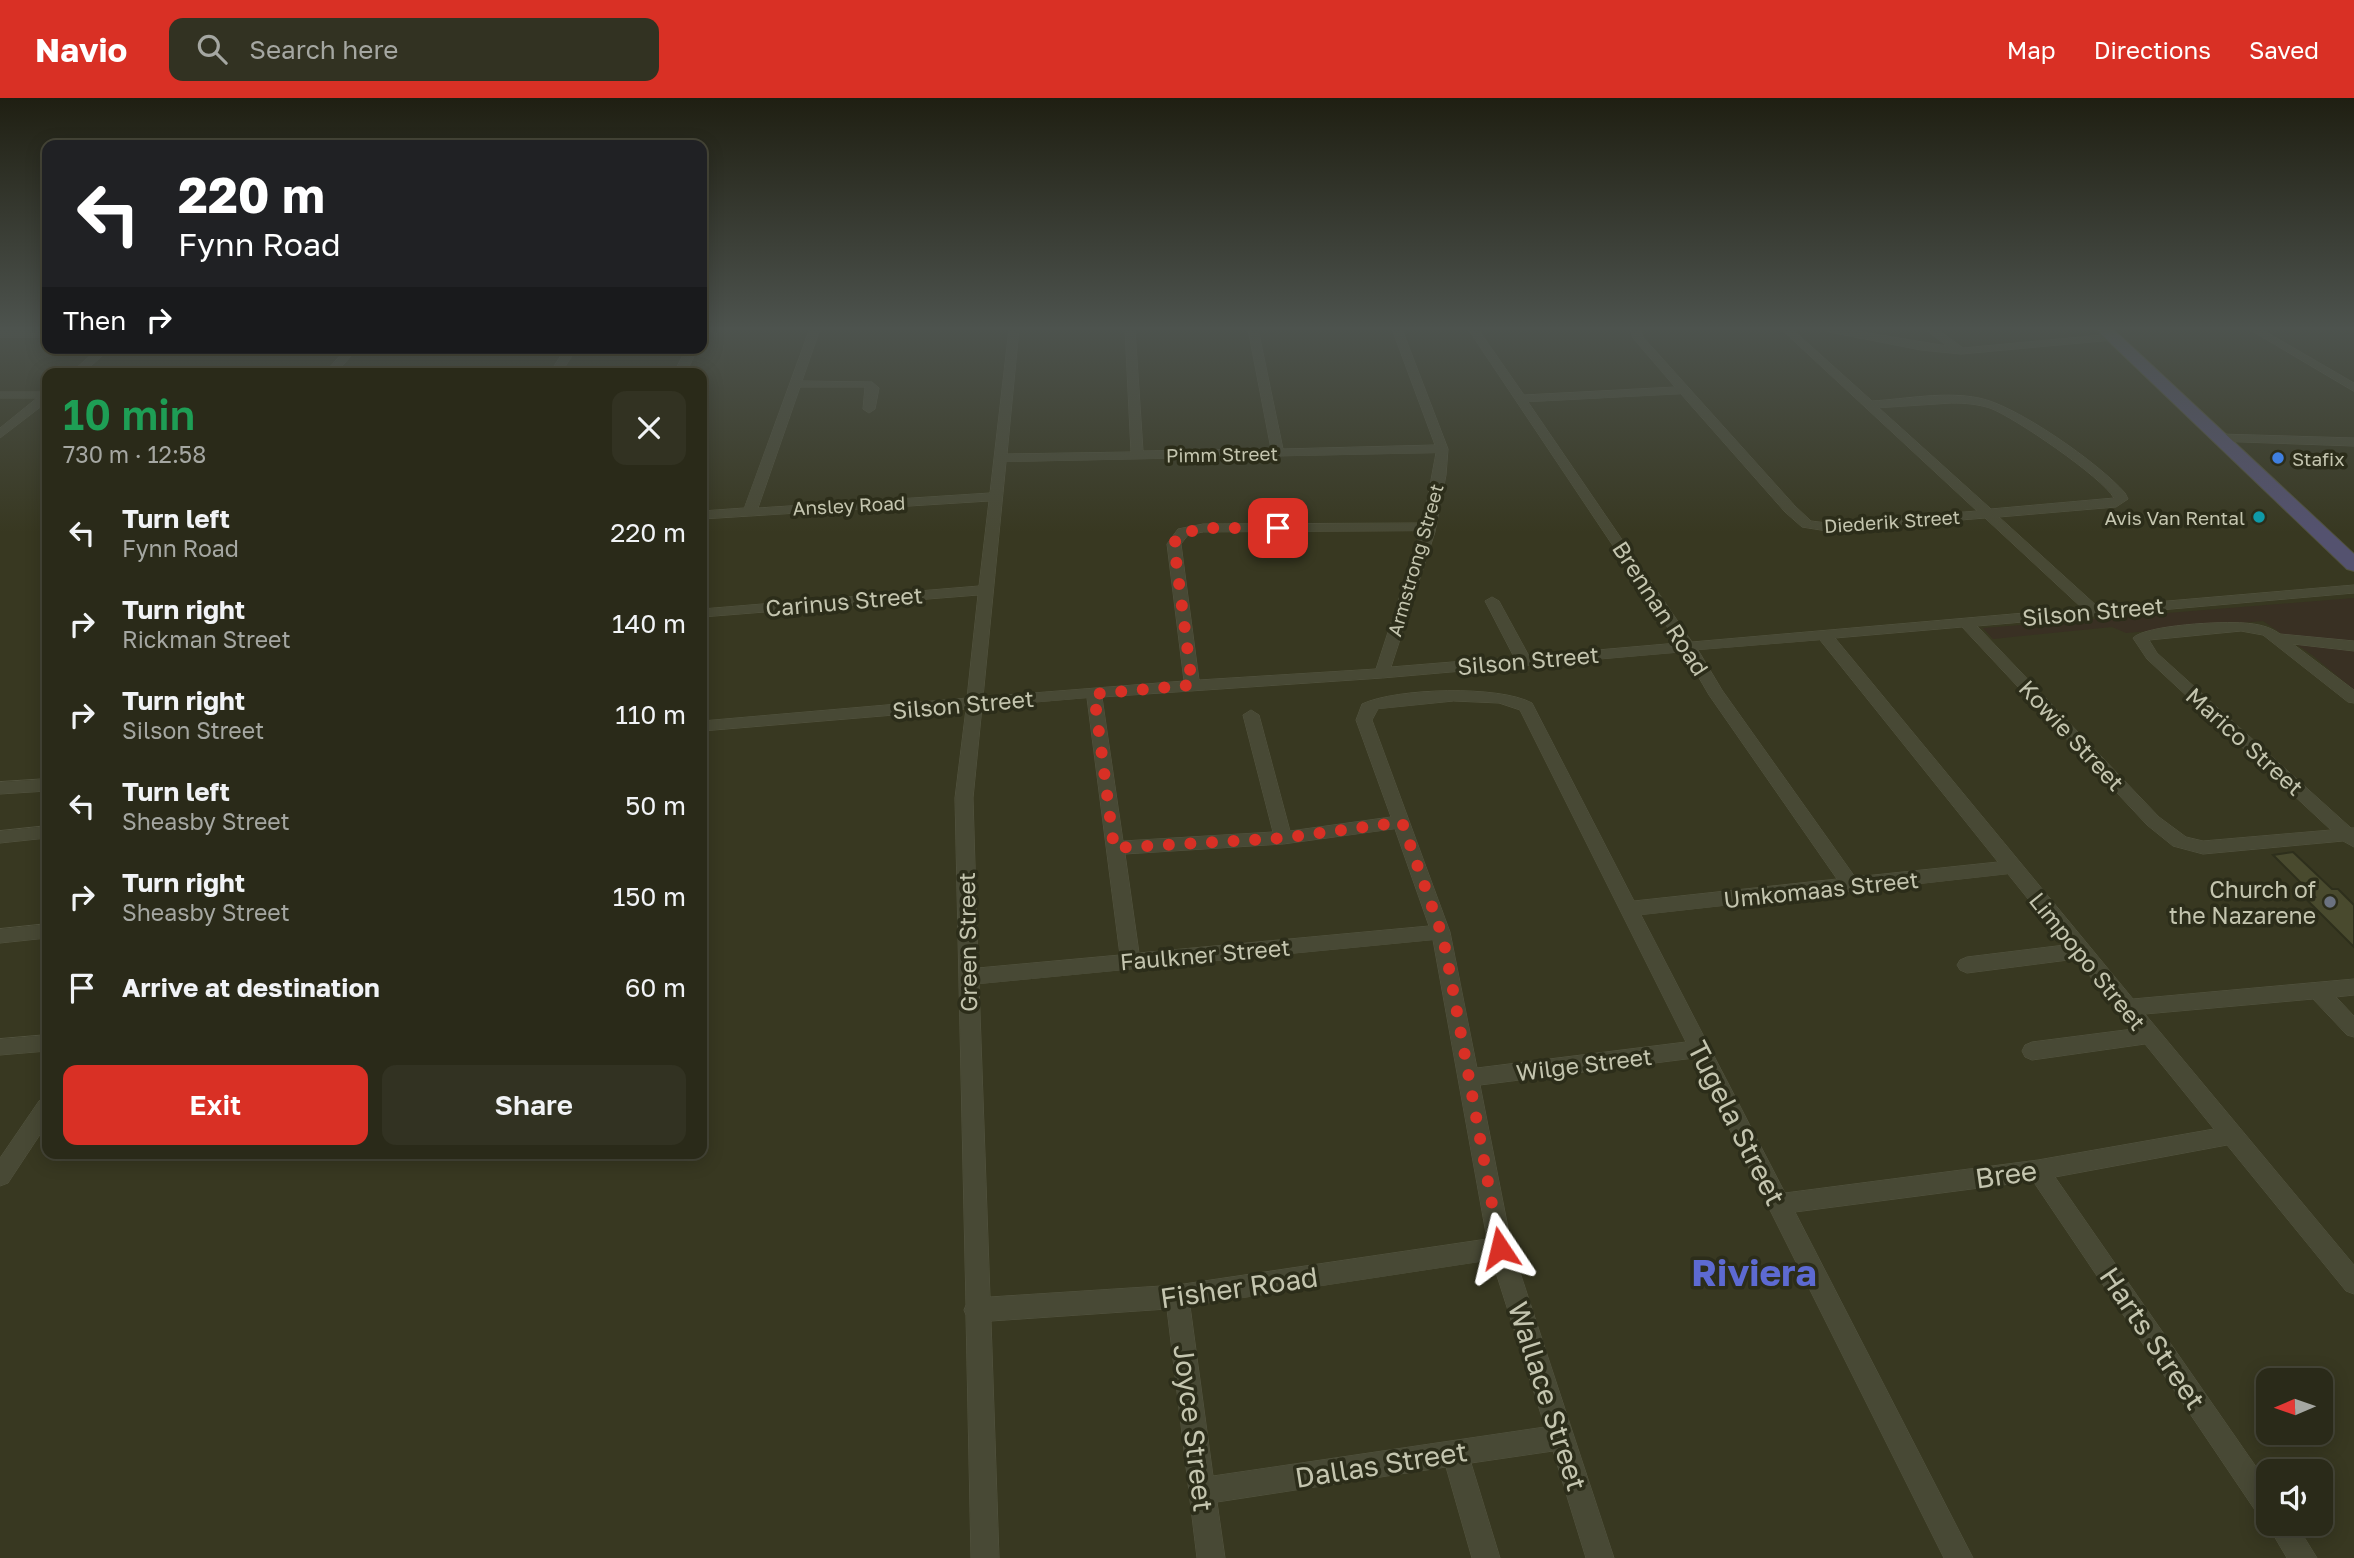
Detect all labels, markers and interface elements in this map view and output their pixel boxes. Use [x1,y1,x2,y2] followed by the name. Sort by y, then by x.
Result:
[169,18,659,81] search box
[35,30,127,69] text: Navio
[193,30,231,68] icon: search
[249,34,398,65] text: Search here
[2007,35,2056,64] text: Map
[2094,35,2211,64] text: Directions
[2249,35,2319,64] text: Saved
[178,165,325,224] text: 220 m
[63,168,154,259] icon: left
[178,225,341,263] text: Fynn Road
[140,301,178,339] icon: right
[63,305,126,336] text: Then
[63,389,195,439] text: 10 min
[612,391,686,465] button: close
[63,440,206,468] text: 730 m · 12:58
[1166,442,1278,466] street label: Pimm Street
[2292,447,2345,470] place label: Stafix
[2270,450,2286,466] marker: Stafix
[1382,481,1448,639] street label: Armstrong Street
[792,491,906,519] street label: Ansley Road
[1248,498,1308,558] pin
[122,503,230,534] text: Turn left
[1823,505,1961,537] street label: Diederik Street
[2104,506,2245,529] place label: Avis Van Rental
[1259,509,1297,547] icon: arrive
[2251,509,2267,525] marker: Avis Van Rental
[63,514,101,552] icon: left
[610,517,686,548] text: 220 m
[122,534,239,562] text: Fynn Road
[1607,535,1715,681] street label: Brennan Road
[764,580,924,622] street label: Carinus Street
[2021,591,2165,631] street label: Silson Street
[122,594,245,625] text: Turn right
[63,605,101,643] icon: right
[612,608,686,639] text: 140 m
[122,625,291,653] text: Rickman Street
[1456,640,1600,680] street label: Silson Street
[2014,674,2130,796] street label: Kowie Street
[2181,681,2309,801] street label: Marico Street
[891,684,1035,724] street label: Silson Street
[122,685,245,716] text: Turn right
[63,696,101,734] icon: right
[615,699,686,730] text: 110 m
[122,716,264,744] text: Silson Street
[122,776,230,807] text: Turn left
[63,787,101,825] icon: left
[625,790,686,821] text: 50 m
[122,807,290,835] text: Sheasby Street
[1722,865,1920,913] street label: Umkomaas Street
[122,867,245,898] text: Turn right
[952,872,982,1012] street label: Green Street
[2169,875,2316,929] place label: Church of the Nazarene
[63,878,101,916] icon: right
[613,881,686,912] text: 150 m
[2024,886,2152,1036] street label: Limpopo Street
[2322,894,2338,910] marker: Church of the Nazarene
[122,898,290,926] text: Sheasby Street
[1119,933,1291,975] street label: Faulkner Street
[63,969,101,1007] icon: arrive
[122,972,380,1003] text: Arrive at destination
[625,972,686,1003] text: 60 m
[1681,1035,1793,1211] street label: Tugela Street
[1514,1042,1654,1086] street label: Wilge Street
[63,1065,368,1145] button: Exit
[382,1065,686,1145] button: Share
[1973,1153,2039,1195] street label: Bree
[1463,1211,1537,1285] position arrow
[1691,1250,1817,1294] district label: Riviera
[1158,1260,1320,1314] street label: Fisher Road
[2093,1261,2213,1415] street label: Harts Street
[1502,1297,1594,1495] street label: Wallace Street
[1167,1342,1221,1514] street label: Joyce Street
[2256,1368,2333,1446] north arrow
[2256,1368,2333,1536] map controls
[1293,1434,1469,1494] street label: Dallas Street
[2256,1459,2333,1536] button: sound

